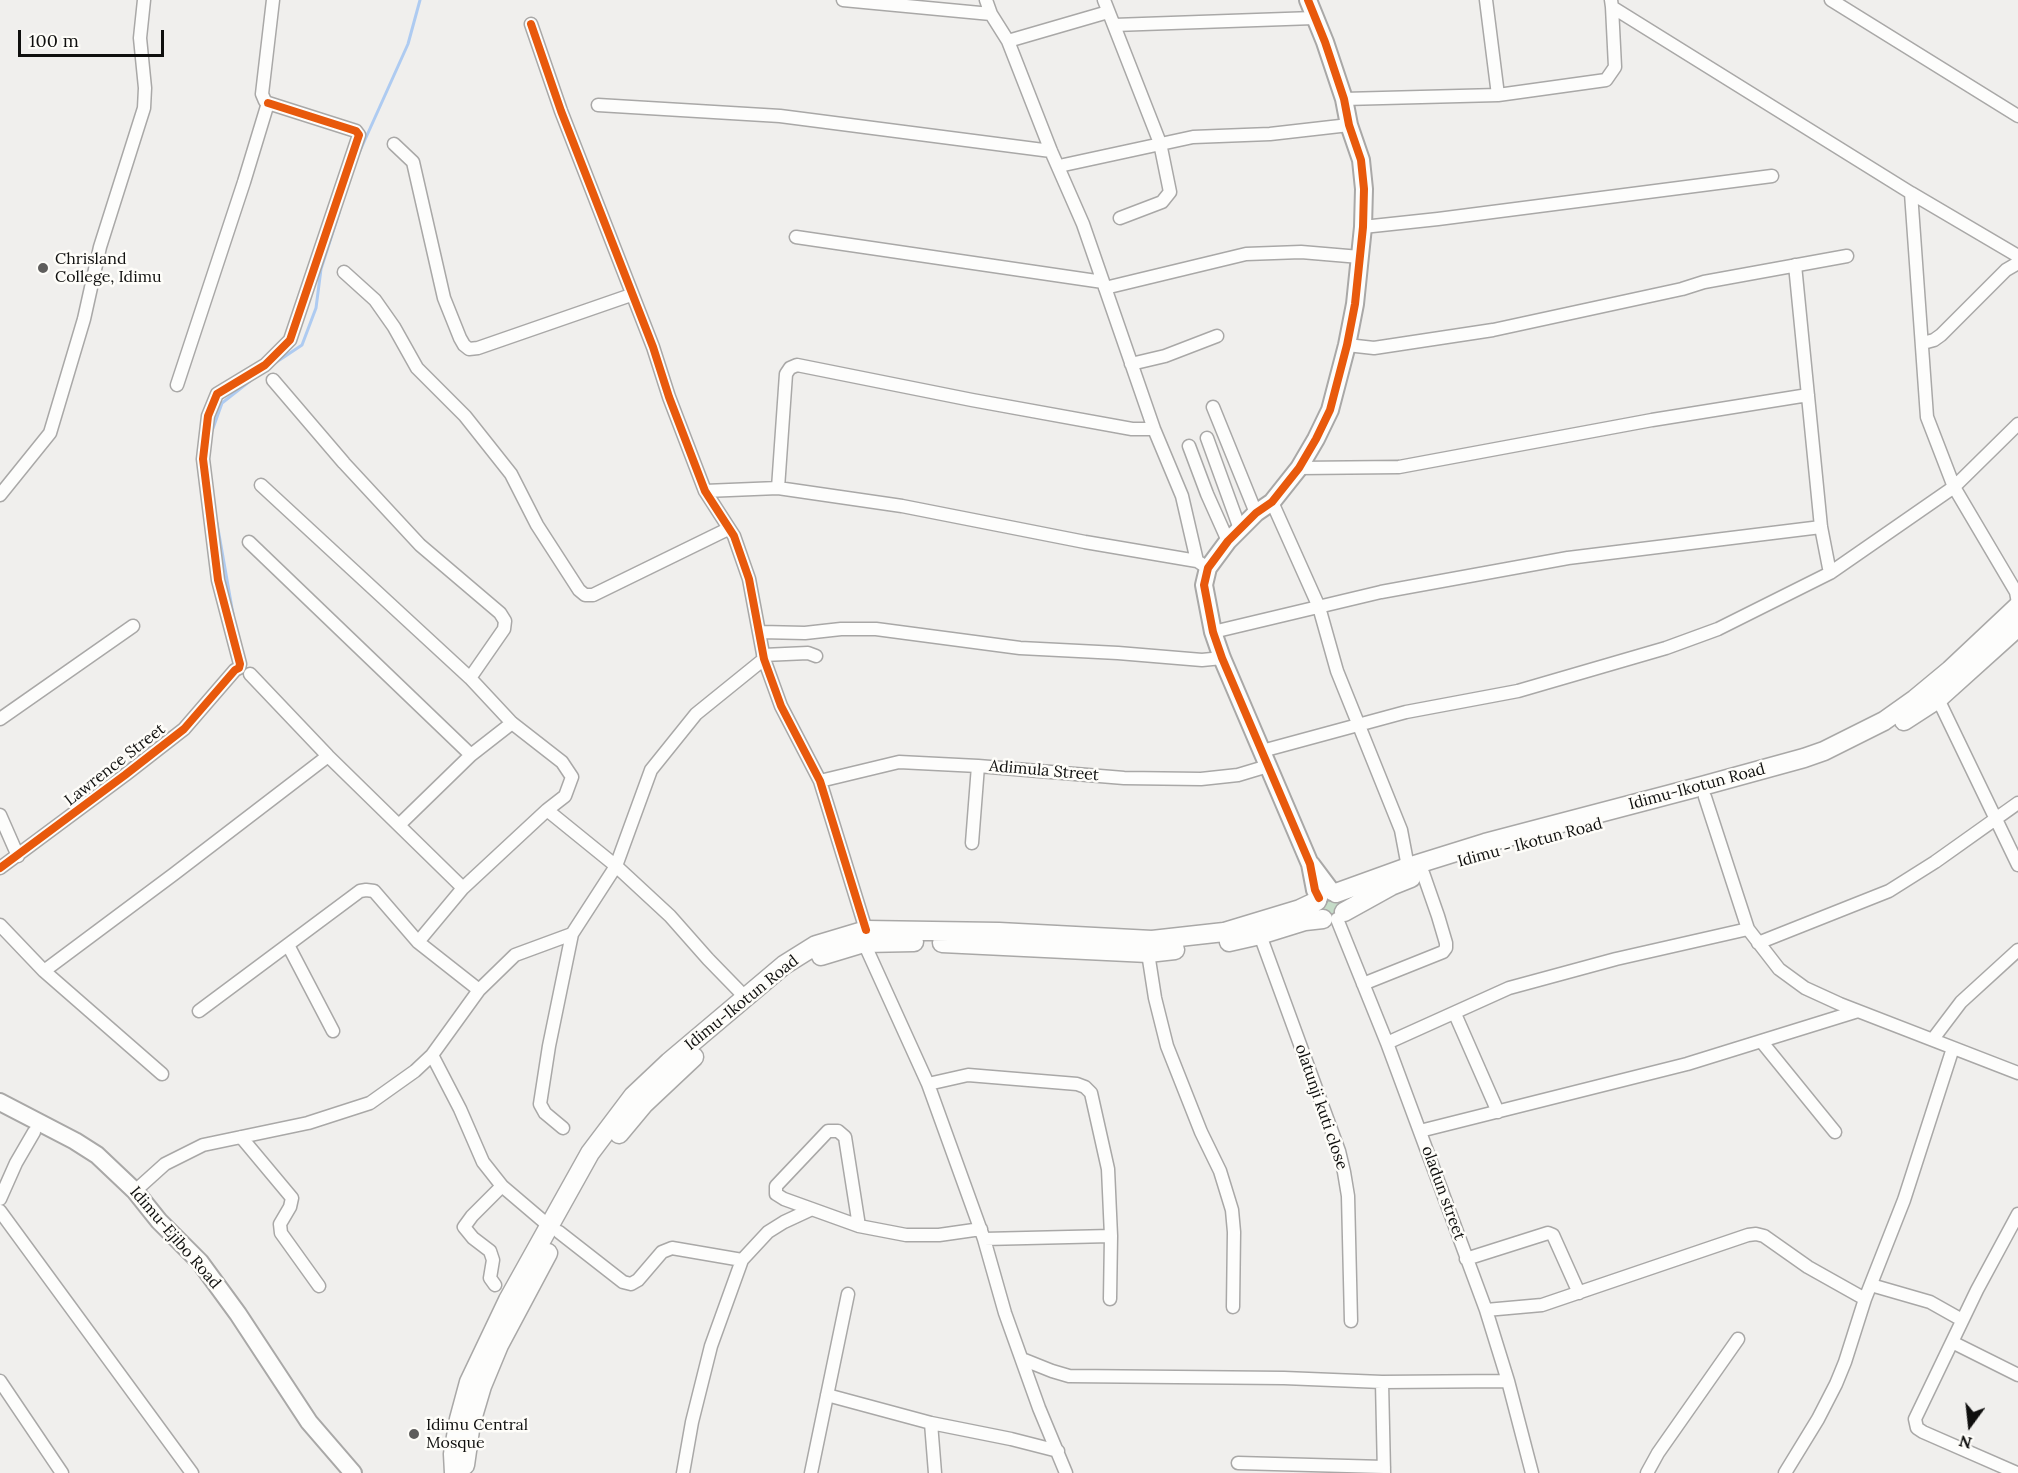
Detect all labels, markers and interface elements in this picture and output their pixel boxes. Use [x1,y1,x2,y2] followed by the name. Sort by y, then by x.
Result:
[21,18,166,56] scale bar
[29,29,79,52] text: 100 m
[55,249,162,287] place label: Chrisland College, Idimu
[36,261,50,275] marker: Chrisland College, Idimu
[61,720,169,810] street label: Lawrence Street
[988,757,1100,785] street label: Adimula Street
[1627,760,1767,814] street label: Idimu-Ikotun Road
[1455,814,1605,872] street label: Idimu - Ikotun Road
[681,951,803,1055] street label: Idimu-Ikotun Road
[1291,1042,1351,1172] street label: olatunji kuti close
[1417,1143,1469,1243] street label: oladun street
[125,1183,225,1293] street label: Idimu-Ejibo Road
[1940,1395,2000,1455] north arrow
[426,1415,528,1453] place label: Idimu Central Mosque
[407,1427,421,1441] marker: Idimu Central Mosque
[1957,1431,1974,1454] text: N

